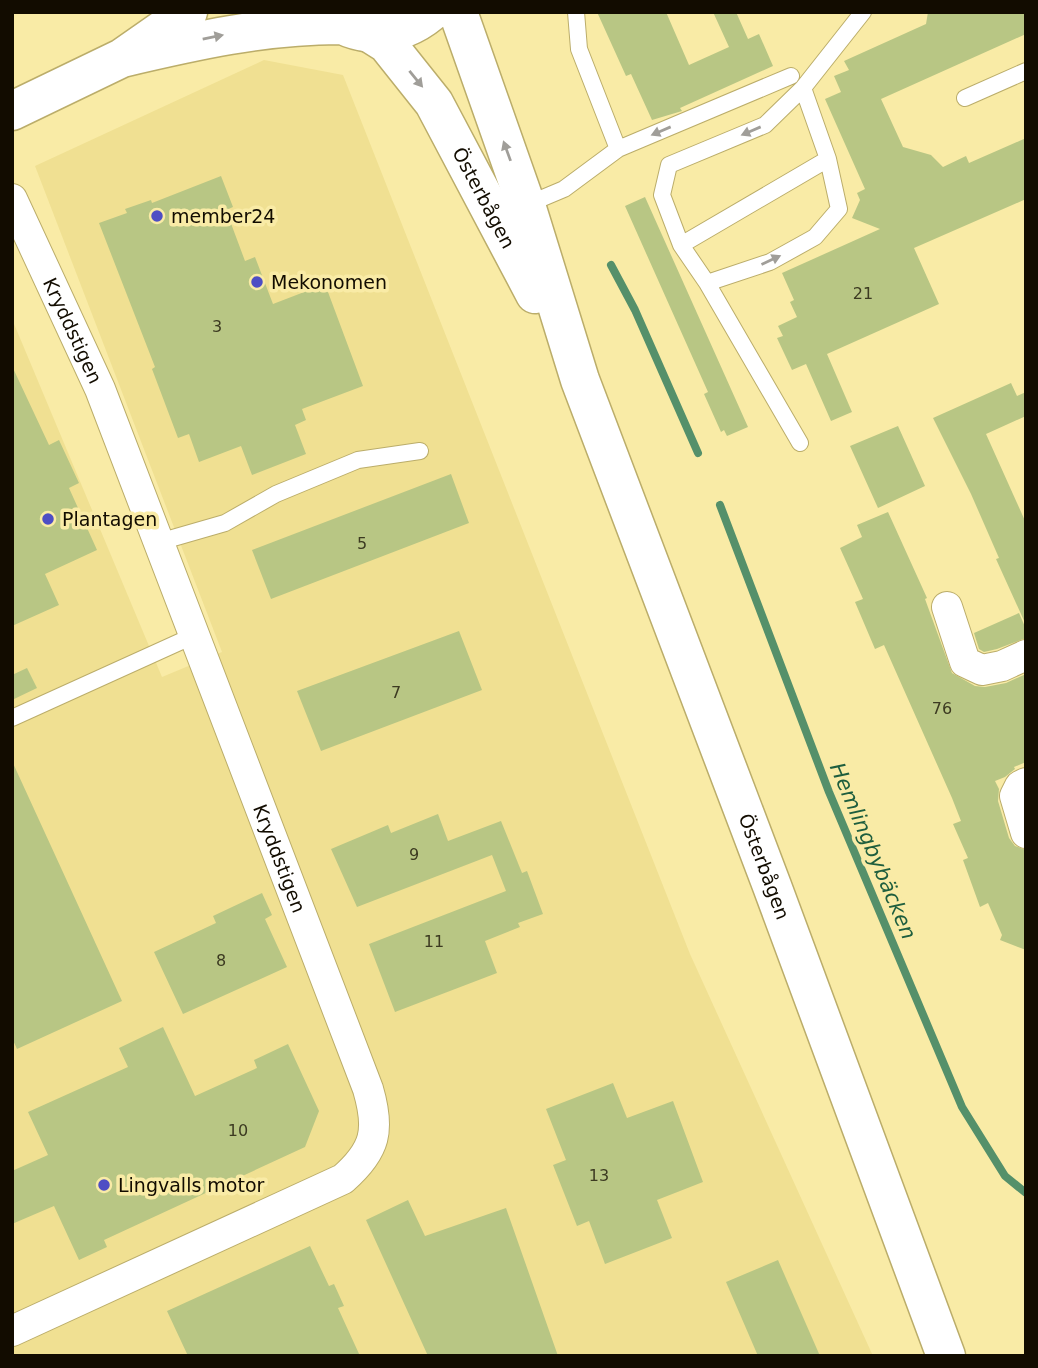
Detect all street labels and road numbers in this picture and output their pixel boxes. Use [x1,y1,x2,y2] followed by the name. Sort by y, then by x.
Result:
[448,143,520,252] street label: Österbågen
[39,274,107,387] street label: Kryddstigen
[249,801,310,916] street label: Kryddstigen
[735,810,794,922] street label: Österbågen

